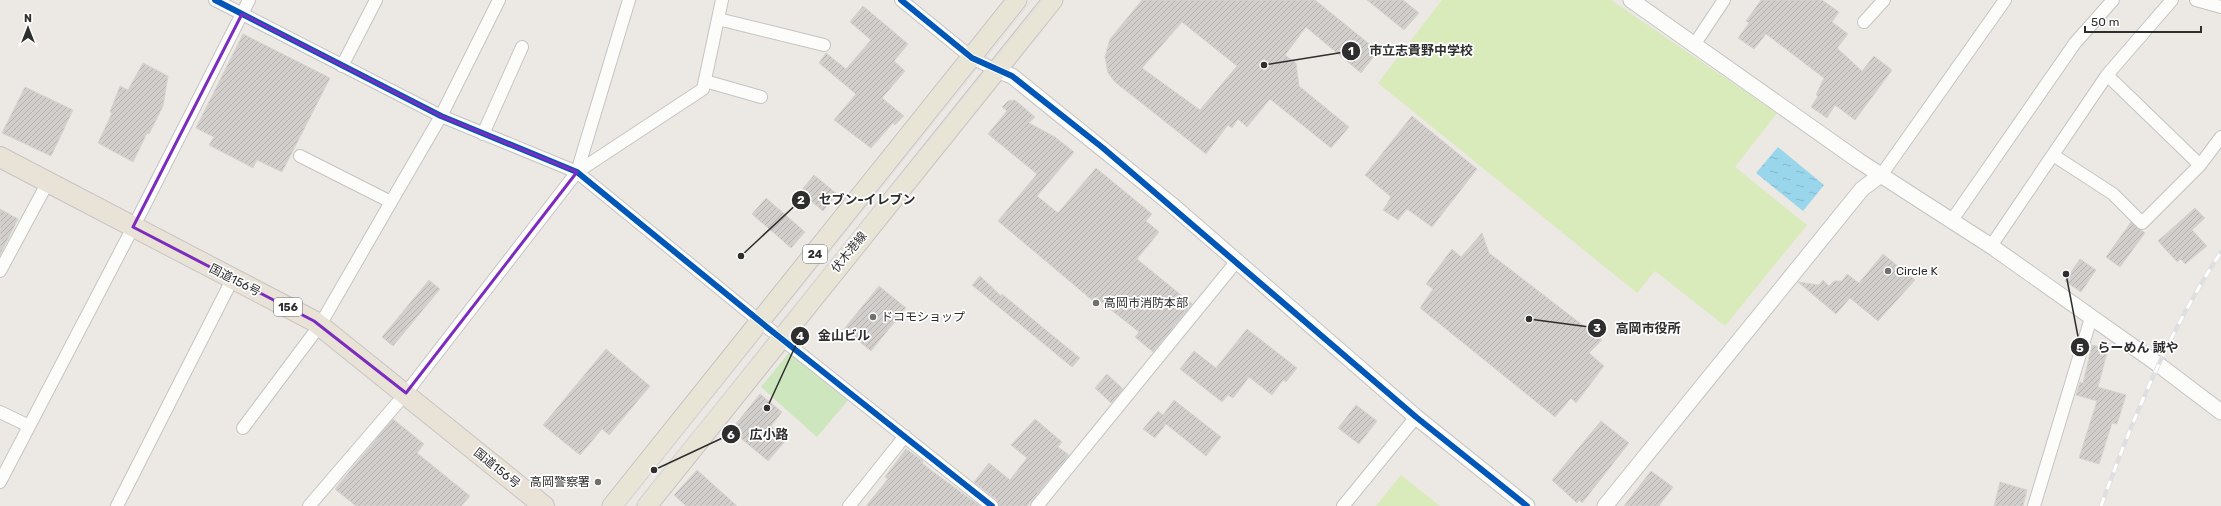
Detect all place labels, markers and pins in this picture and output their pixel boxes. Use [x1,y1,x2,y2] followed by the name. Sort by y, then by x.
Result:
[1341,38,1481,63] callout: 市立志貴野中学校
[791,187,924,212] callout: セブン-イレブン
[1896,264,1939,278] place label: Circle K
[1883,266,1893,276] marker: Circle K
[1104,296,1188,310] place label: 高岡市消防本部
[1091,298,1101,308] marker: 高岡市消防本部
[881,310,965,324] place label: ドコモショップ
[868,312,878,322] marker: ドコモショップ
[1587,316,1688,341] callout: 高岡市役所
[790,323,878,348] callout: 金山ビル
[2070,335,2186,360] callout: らーめん 誠や
[721,422,796,447] callout: 広小路
[530,475,590,489] place label: 高岡警察署
[593,477,603,487] marker: 高岡警察署

